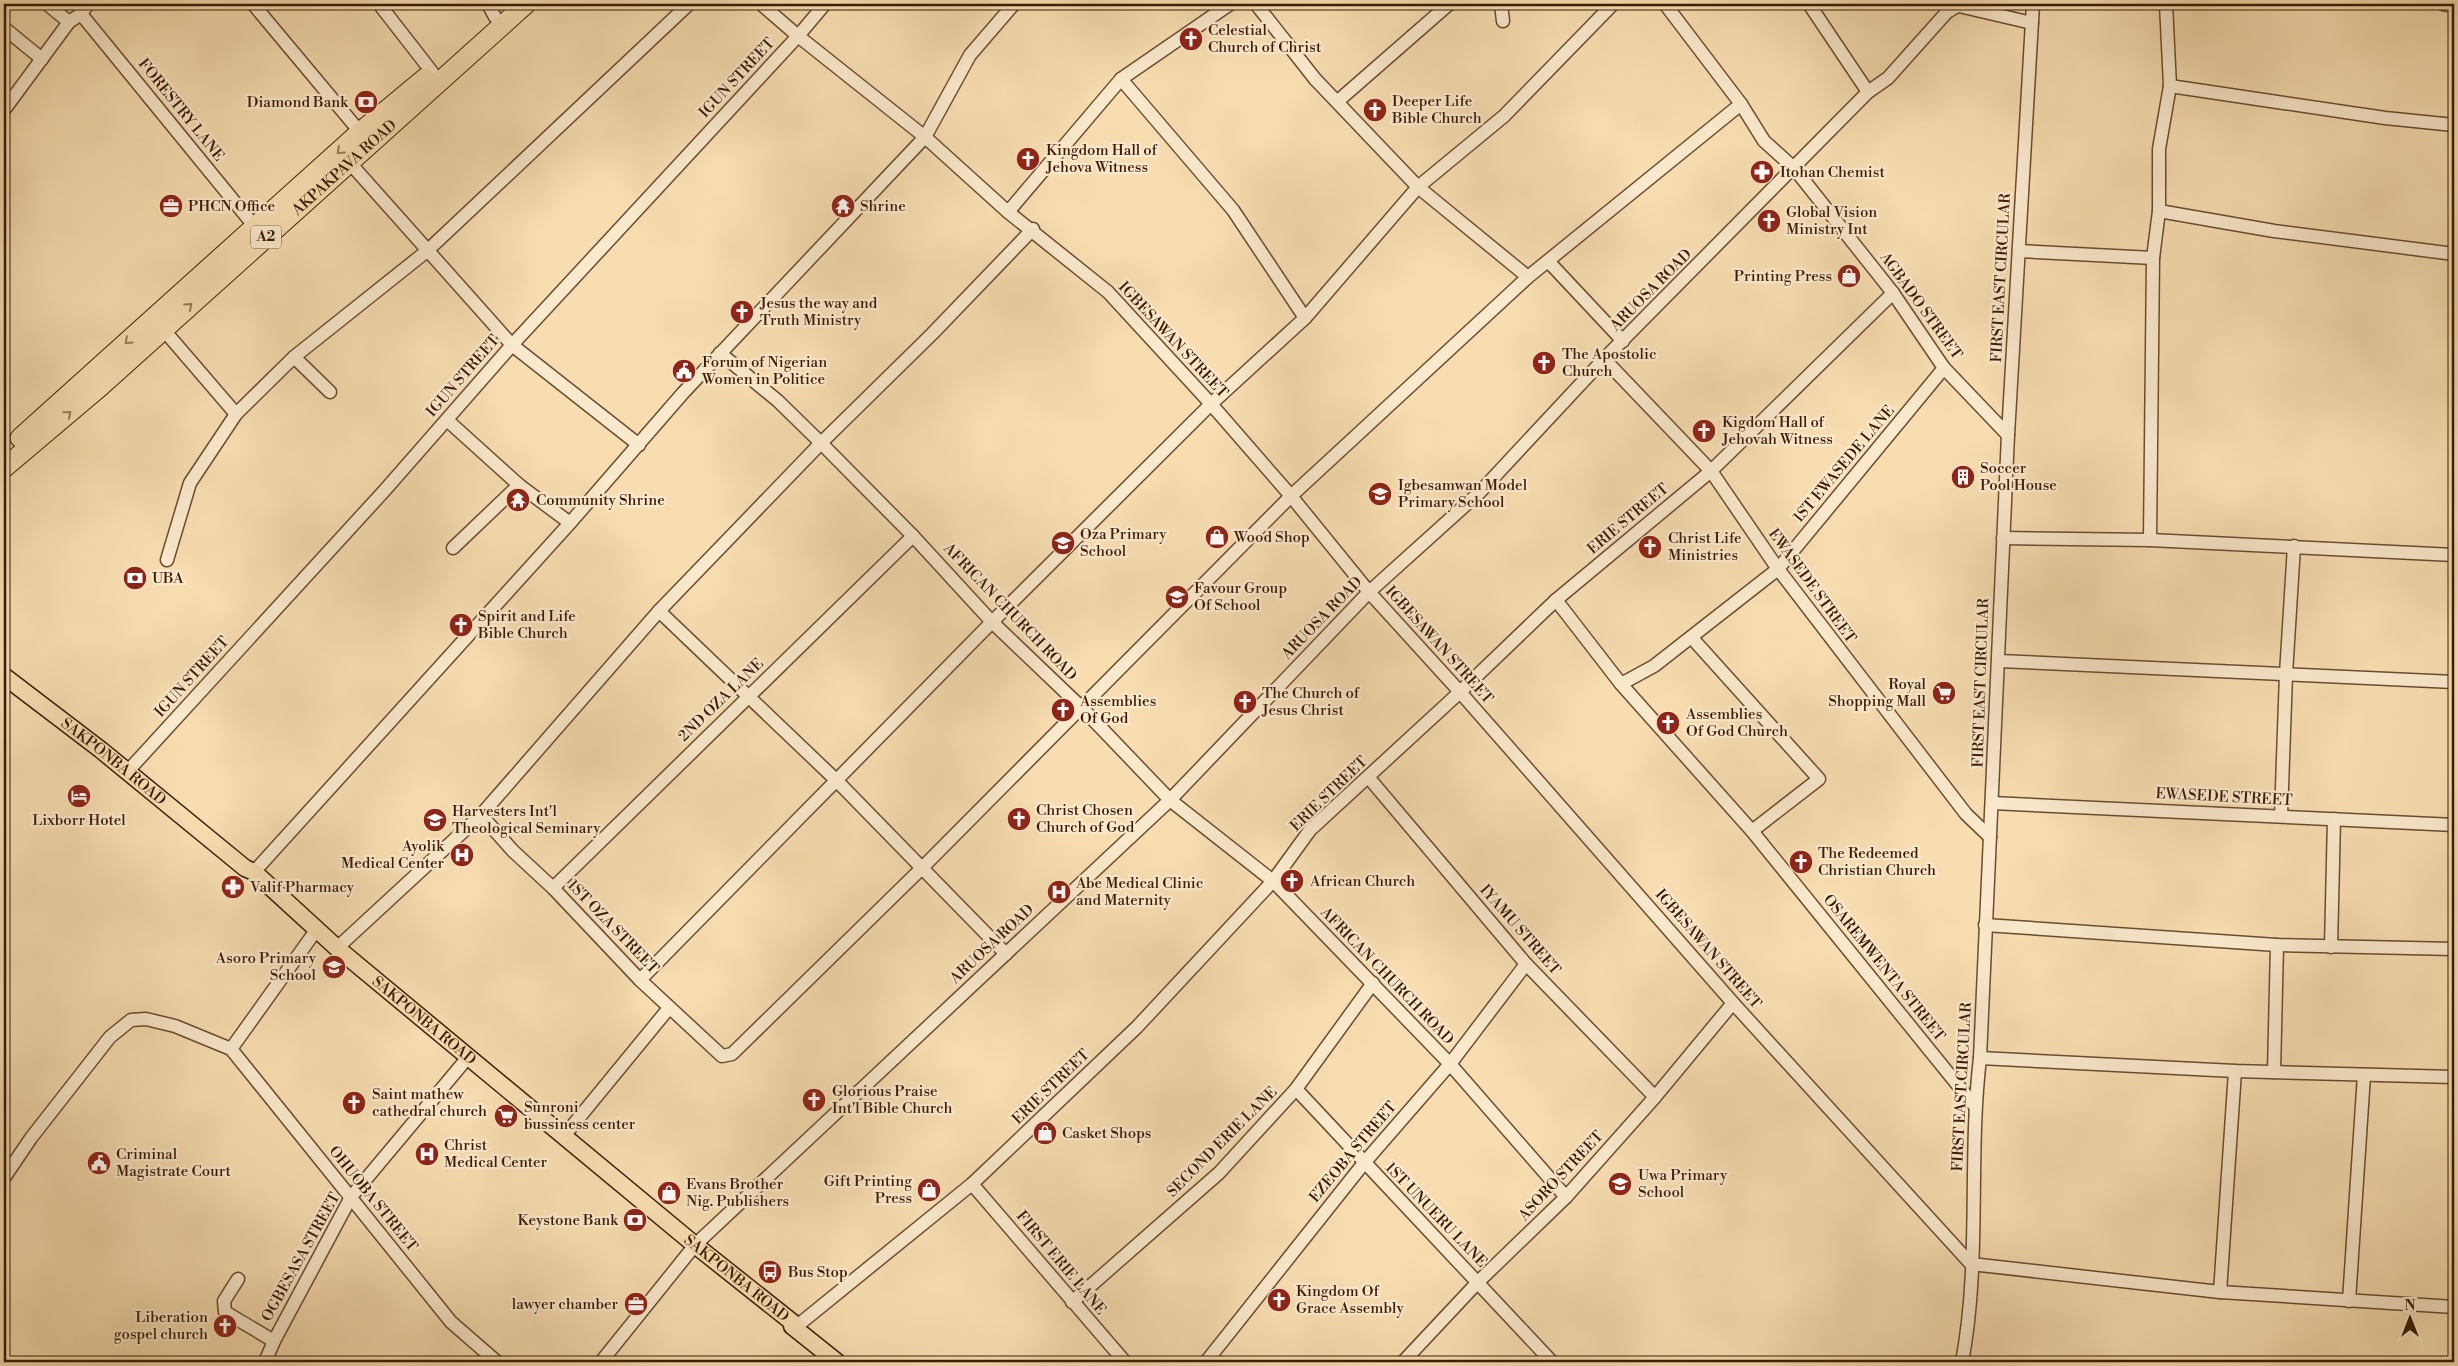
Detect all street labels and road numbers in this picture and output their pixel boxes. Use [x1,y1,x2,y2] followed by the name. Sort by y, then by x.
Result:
[695,34,779,122] street label: IGUN STREET
[134,55,228,165] street label: FORESTRY LANE
[287,115,401,220] street label: AKPAKPAVA ROAD
[1987,192,2015,363] street label: FIRST EAST CIRCULAR
[251,226,281,248] road number: A2
[1605,245,1696,336] street label: ARUOSA ROAD
[1875,248,1967,364] street label: AGBADO STREET
[1114,278,1232,402] street label: IGBESAWAN STREET
[422,331,504,421] street label: IGUN STREET
[1789,401,1899,527] street label: 1ST EWASEDE LANE
[1583,479,1673,559] street label: ERIE STREET
[1764,525,1860,647] street label: EWASEDE STREET
[939,539,1081,685] street label: AFRICAN CHURCH ROAD
[1277,573,1366,664] street label: ARUOSA ROAD
[1381,582,1497,708] street label: IGBESAWAN STREET
[1969,597,1993,768] street label: FIRST EAST CIRCULAR
[151,632,234,721] street label: IGUN STREET
[674,654,768,746] street label: 2ND OZA LANE
[57,714,170,809] street label: SAKPONBA ROAD
[1286,752,1372,836] street label: ERIE STREET
[2155,784,2293,810] street label: EWASEDE STREET
[563,876,663,978] street label: 1ST OZA STREET
[1476,881,1565,979] street label: IYAMU STREET
[1651,885,1765,1013] street label: IGBESAWAN STREET
[1819,891,1949,1046] street label: OSAREMWENTA STREET
[945,900,1038,988] street label: ARUOSA ROAD
[1316,903,1458,1049] street label: AFRICAN CHURCH ROAD
[369,972,480,1069] street label: SAKPONBA ROAD
[1948,1001,1976,1172] street label: FIRST EAST CIRCULAR
[1008,1045,1094,1129] street label: ERIE STREET
[1163,1083,1281,1201] street label: SECOND ERIE LANE
[1305,1097,1401,1206] street label: EZEOBA STREET
[1514,1127,1608,1226] street label: ASORO STREET
[325,1142,422,1256] street label: OHUOBA STREET
[1381,1159,1491,1271] street label: 1ST UNUERU LANE
[258,1189,345,1325] street label: OGBESASA STREET
[1012,1207,1110,1319] street label: FIRST ERIE LANE
[680,1230,793,1326] street label: SAKPONBA ROAD

